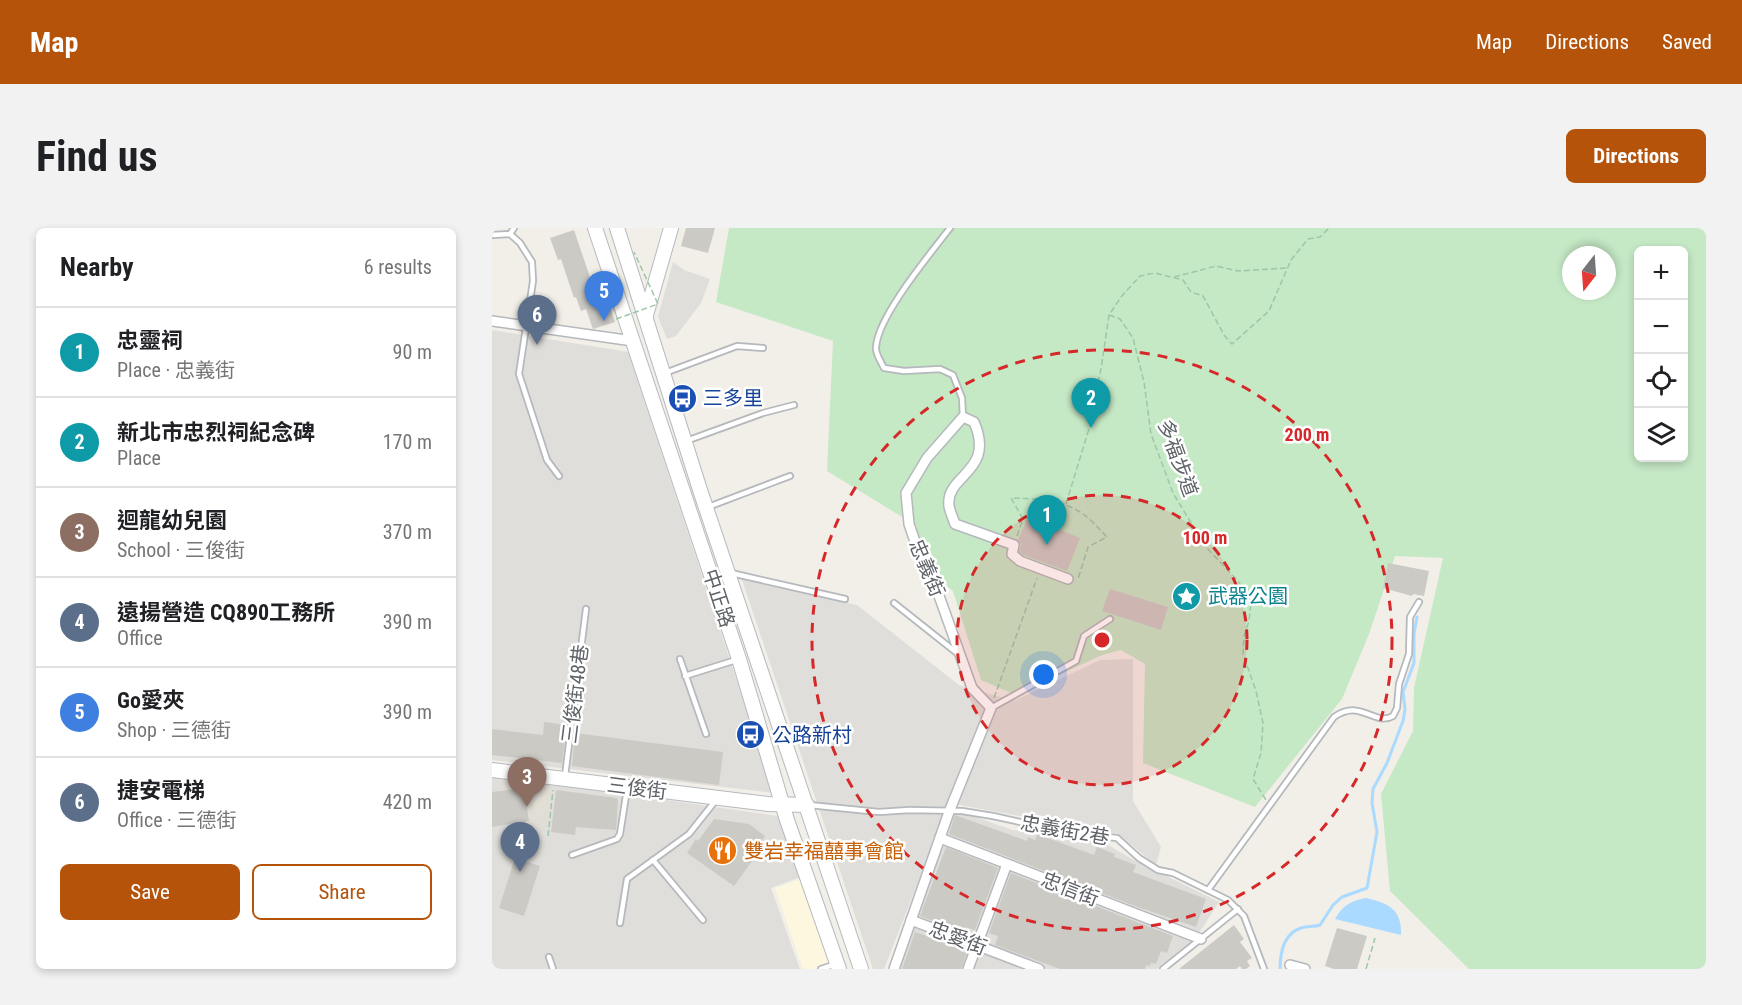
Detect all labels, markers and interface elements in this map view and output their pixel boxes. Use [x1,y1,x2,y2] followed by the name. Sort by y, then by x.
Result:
[30,26,78,59] text: Map
[1476,30,1512,54] text: Map
[1545,30,1629,54] text: Directions
[1662,30,1712,54] text: Saved
[1566,129,1706,183] button: Directions
[36,132,157,181] text: Find us
[1562,246,1616,300] north arrow
[1634,246,1688,462] map controls
[1634,246,1688,300] button: +
[60,252,134,282] text: Nearby
[364,255,432,279] text: 6 results
[584,272,624,321] pin: 5
[518,296,556,345] pin: 6
[1634,300,1688,354] button: −
[117,328,183,353] text: 忠靈祠
[74,340,85,364] text: 1
[393,340,432,364] text: 90 m
[1634,354,1688,408] button: locate
[117,358,235,382] text: Place · 忠義街
[1072,378,1110,428] pin: 2
[666,382,698,414] bus stop icon: 三多里
[703,386,763,410] place label: 三多里
[1634,408,1688,462] button: layers
[1153,416,1203,500] street label: 多福步道
[117,420,315,445] text: 新北市忠烈祠紀念碑
[1285,424,1329,445] text: 200 m
[74,430,85,454] text: 2
[383,430,432,454] text: 170 m
[117,446,161,470] text: Place
[1028,496,1066,545] pin: 1
[117,508,227,533] text: 迴龍幼兒園
[74,520,85,544] text: 3
[383,520,432,544] text: 370 m
[1183,527,1227,548] text: 100 m
[904,536,950,600] street label: 忠義街
[117,538,245,562] text: School · 三俊街
[698,566,740,630] street label: 中正路
[1171,580,1203,612] place icon: 武器公園
[1208,584,1288,608] place label: 武器公園
[117,600,335,625] text: 遠揚營造 CQ890工務所
[74,610,85,634] text: 4
[383,610,432,634] text: 390 m
[117,626,163,650] text: Office
[1092,630,1112,650] centre of rings
[557,643,593,745] street label: 三俊街48巷
[1029,660,1058,689] your location
[117,688,185,713] text: Go愛夾
[74,700,85,724] text: 5
[383,700,432,724] text: 390 m
[117,718,231,742] text: Shop · 三德街
[735,719,767,751] bus stop icon: 公路新村
[772,723,852,747] place label: 公路新村
[507,758,546,807] pin: 3
[606,772,668,804] street label: 三俊街
[117,778,205,803] text: 捷安電梯
[74,790,85,814] text: 6
[383,790,432,814] text: 420 m
[117,808,237,832] text: Office · 三德街
[1019,810,1111,850] street label: 忠義街2巷
[501,822,540,872] pin: 4
[707,835,739,867] restaurant icon: 雙岩幸福囍事會館
[744,839,904,863] place label: 雙岩幸福囍事會館
[60,864,240,920] button: Save
[252,864,432,920] button: Share
[1038,867,1102,911] street label: 忠信街
[926,916,990,960] street label: 忠愛街

